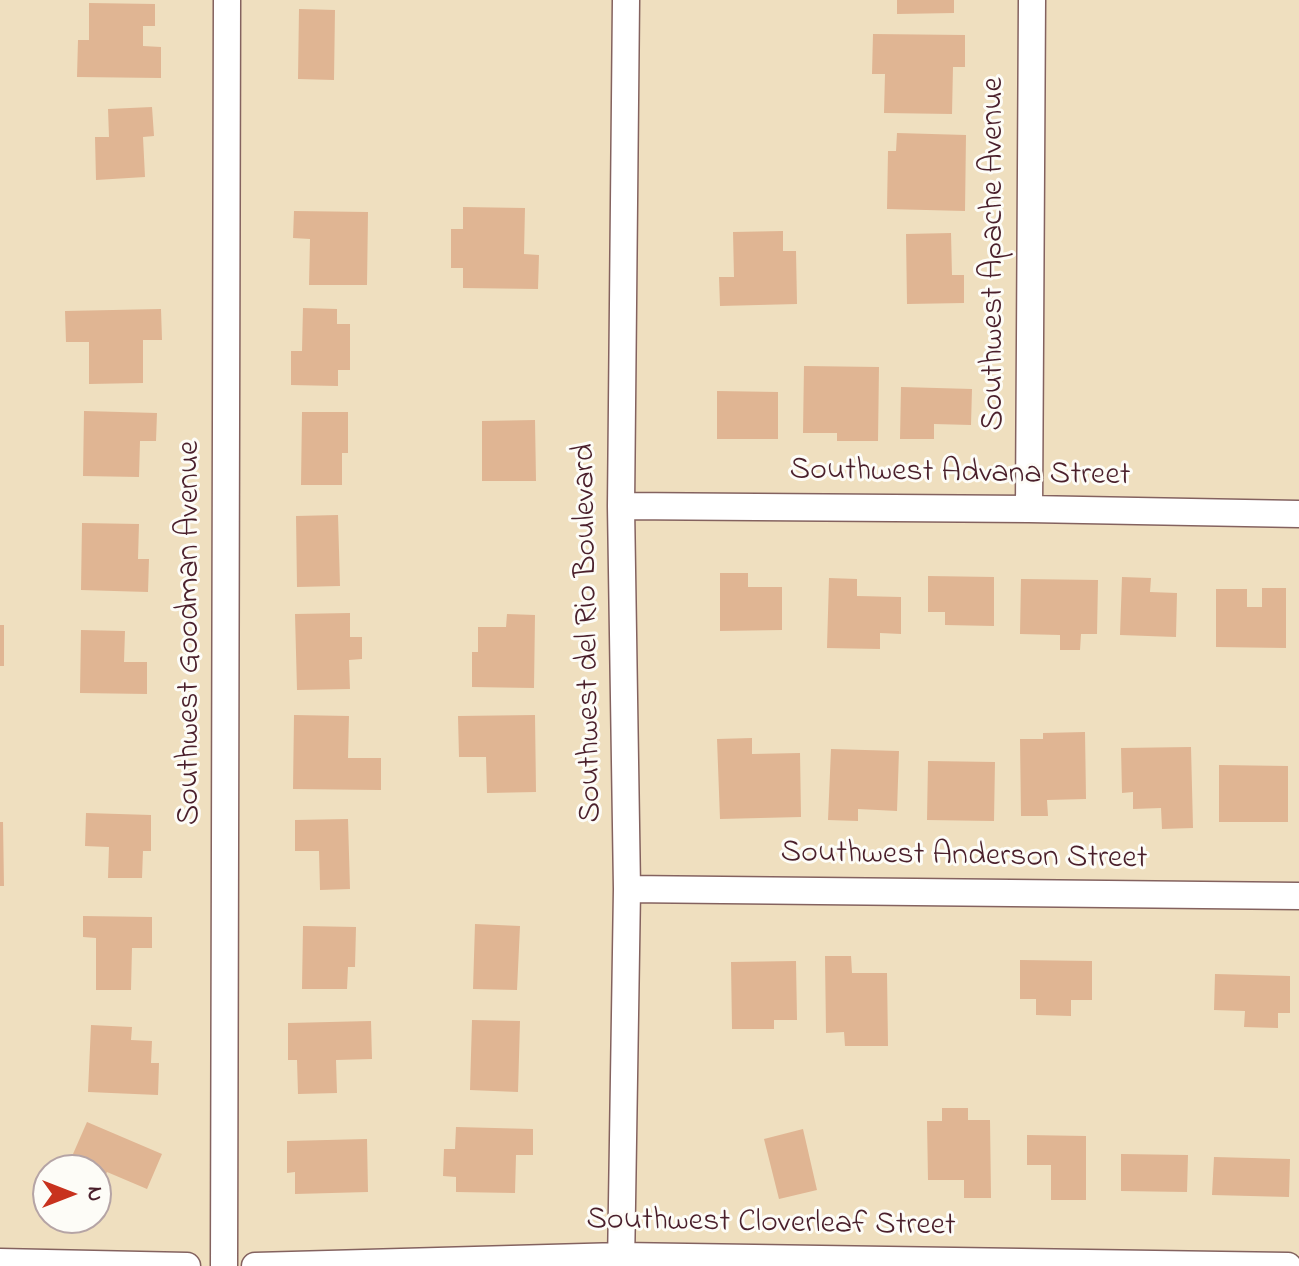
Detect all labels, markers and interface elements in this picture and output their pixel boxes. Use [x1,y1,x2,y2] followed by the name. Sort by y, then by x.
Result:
[977,77,1015,431] street label: Southwest Apache Avenue
[173,441,211,825] street label: Southwest Goodman Avenue
[567,443,613,823] street label: Southwest del Rio Boulevard
[789,453,1131,497] street label: Southwest Advana Street
[780,836,1148,880] street label: Southwest Anderson Street
[32,1154,112,1234] north arrow
[78,1187,110,1201] text: N
[586,1203,956,1247] street label: Southwest Cloverleaf Street

